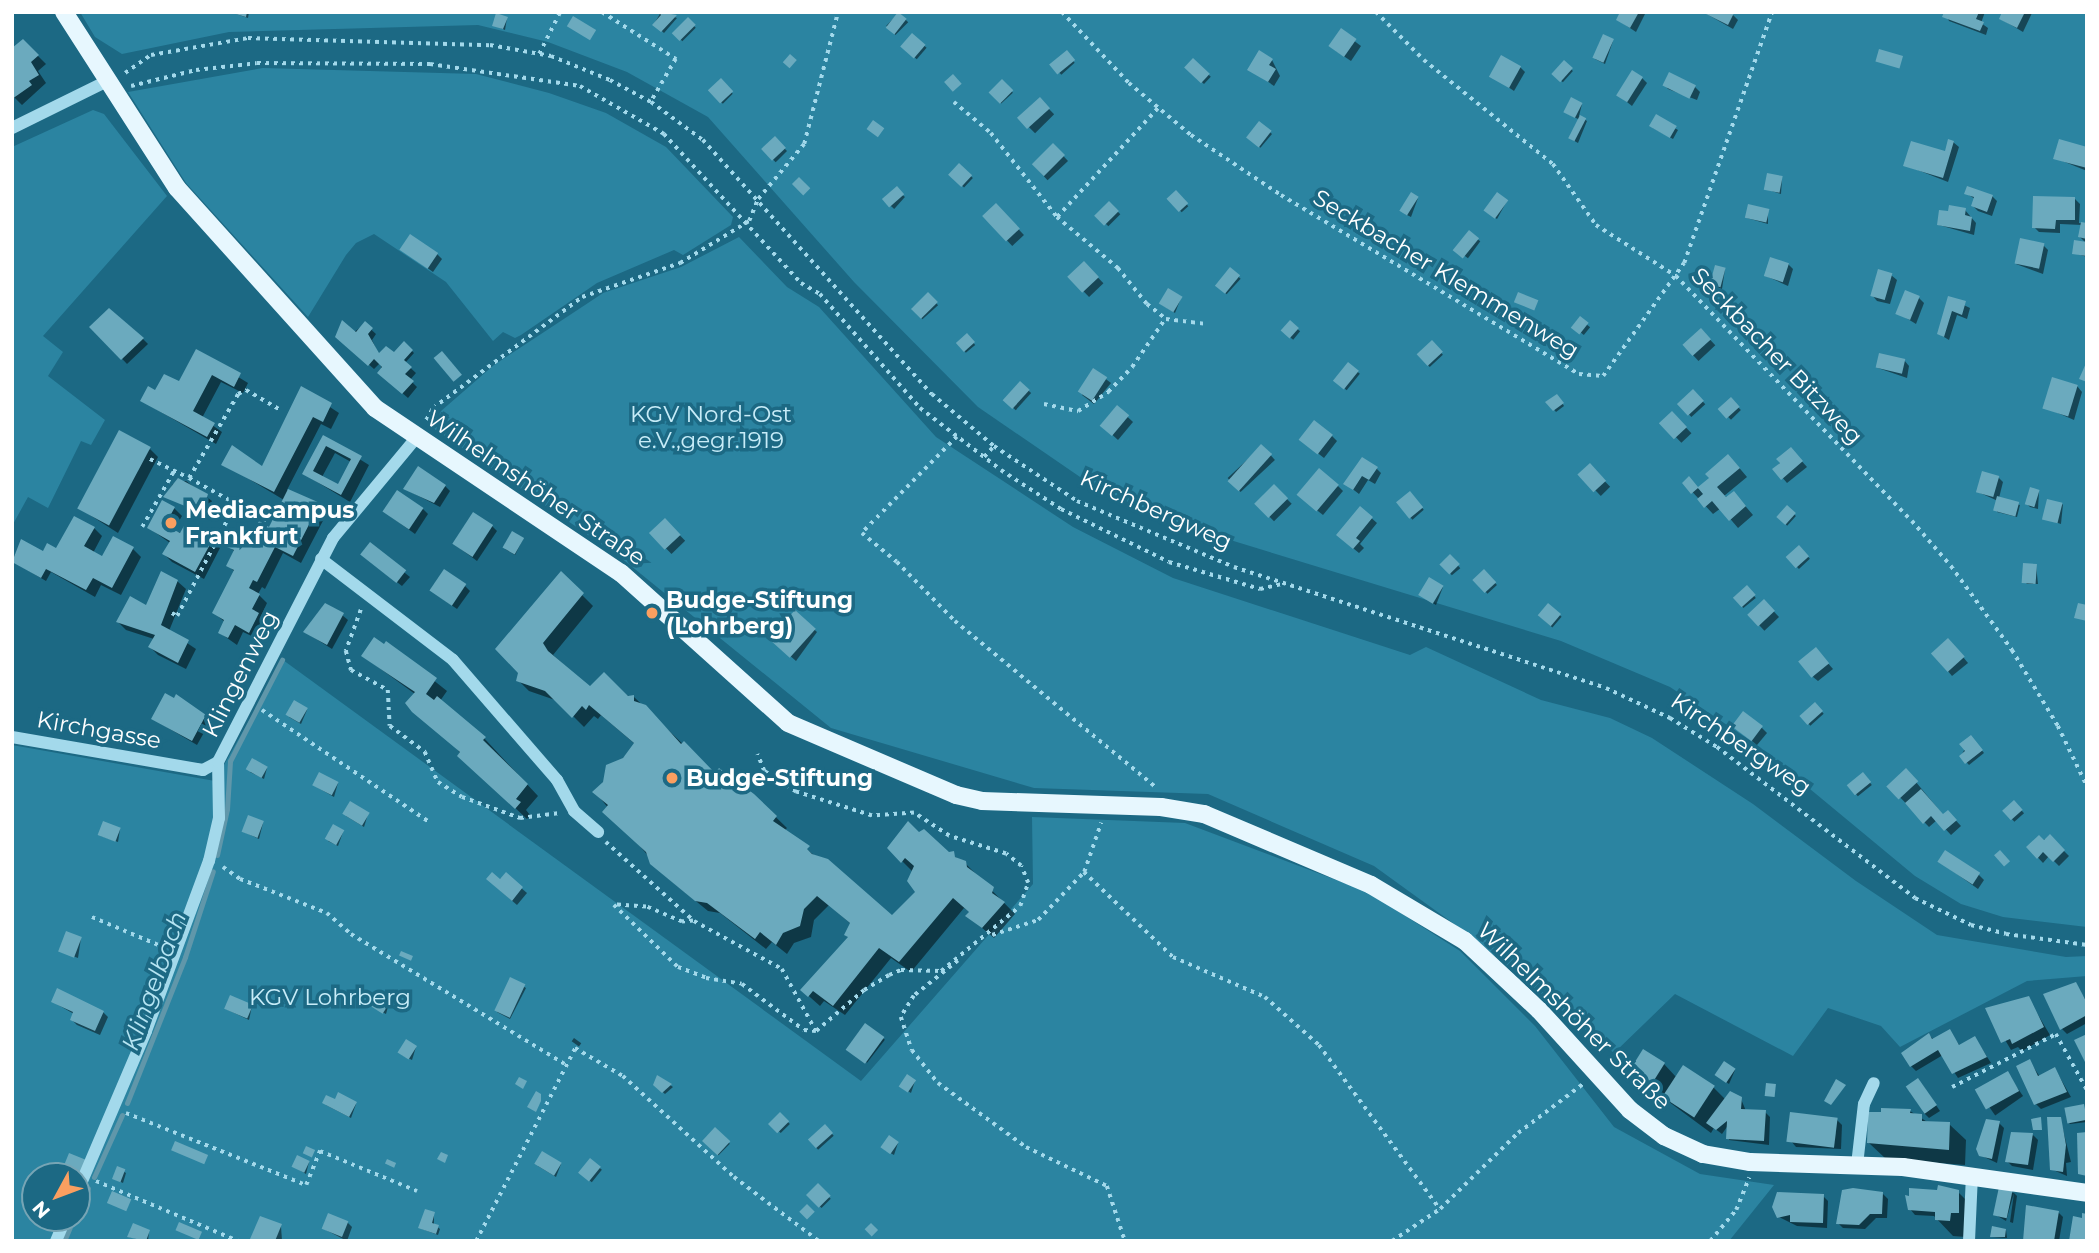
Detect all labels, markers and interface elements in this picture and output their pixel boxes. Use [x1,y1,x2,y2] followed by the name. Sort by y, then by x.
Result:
[1308,184,1584,364] street label: Seckbacher Klemmenweg
[1686,262,1868,450] street label: Seckbacher Bitzweg
[630,400,792,454] park label: KGV Nord-Ost e.V.,gegr.1919
[421,404,651,572] street label: Wilhelmshöher Straße
[1076,464,1236,556] street label: Kirchbergweg
[185,496,354,550] place label: Mediacampus Frankfurt
[163,515,179,531] marker: Mediacampus Frankfurt
[666,586,853,640] place label: Budge-Stiftung (Lohrberg)
[644,605,660,621] marker: Budge-Stiftung (Lohrberg)
[196,606,284,742] street label: Klingenweg
[1666,687,1816,801] street label: Kirchbergweg
[35,706,163,754] street label: Kirchgasse
[686,764,873,792] place label: Budge-Stiftung
[664,770,680,786] marker: Budge-Stiftung
[116,908,192,1054] water label: Klingelbach
[1472,916,1676,1116] street label: Wilhelmshöher Straße
[249,983,411,1011] park label: KGV Lohrberg
[21,1162,91,1232] north arrow
[28,1196,55,1223] text: N

